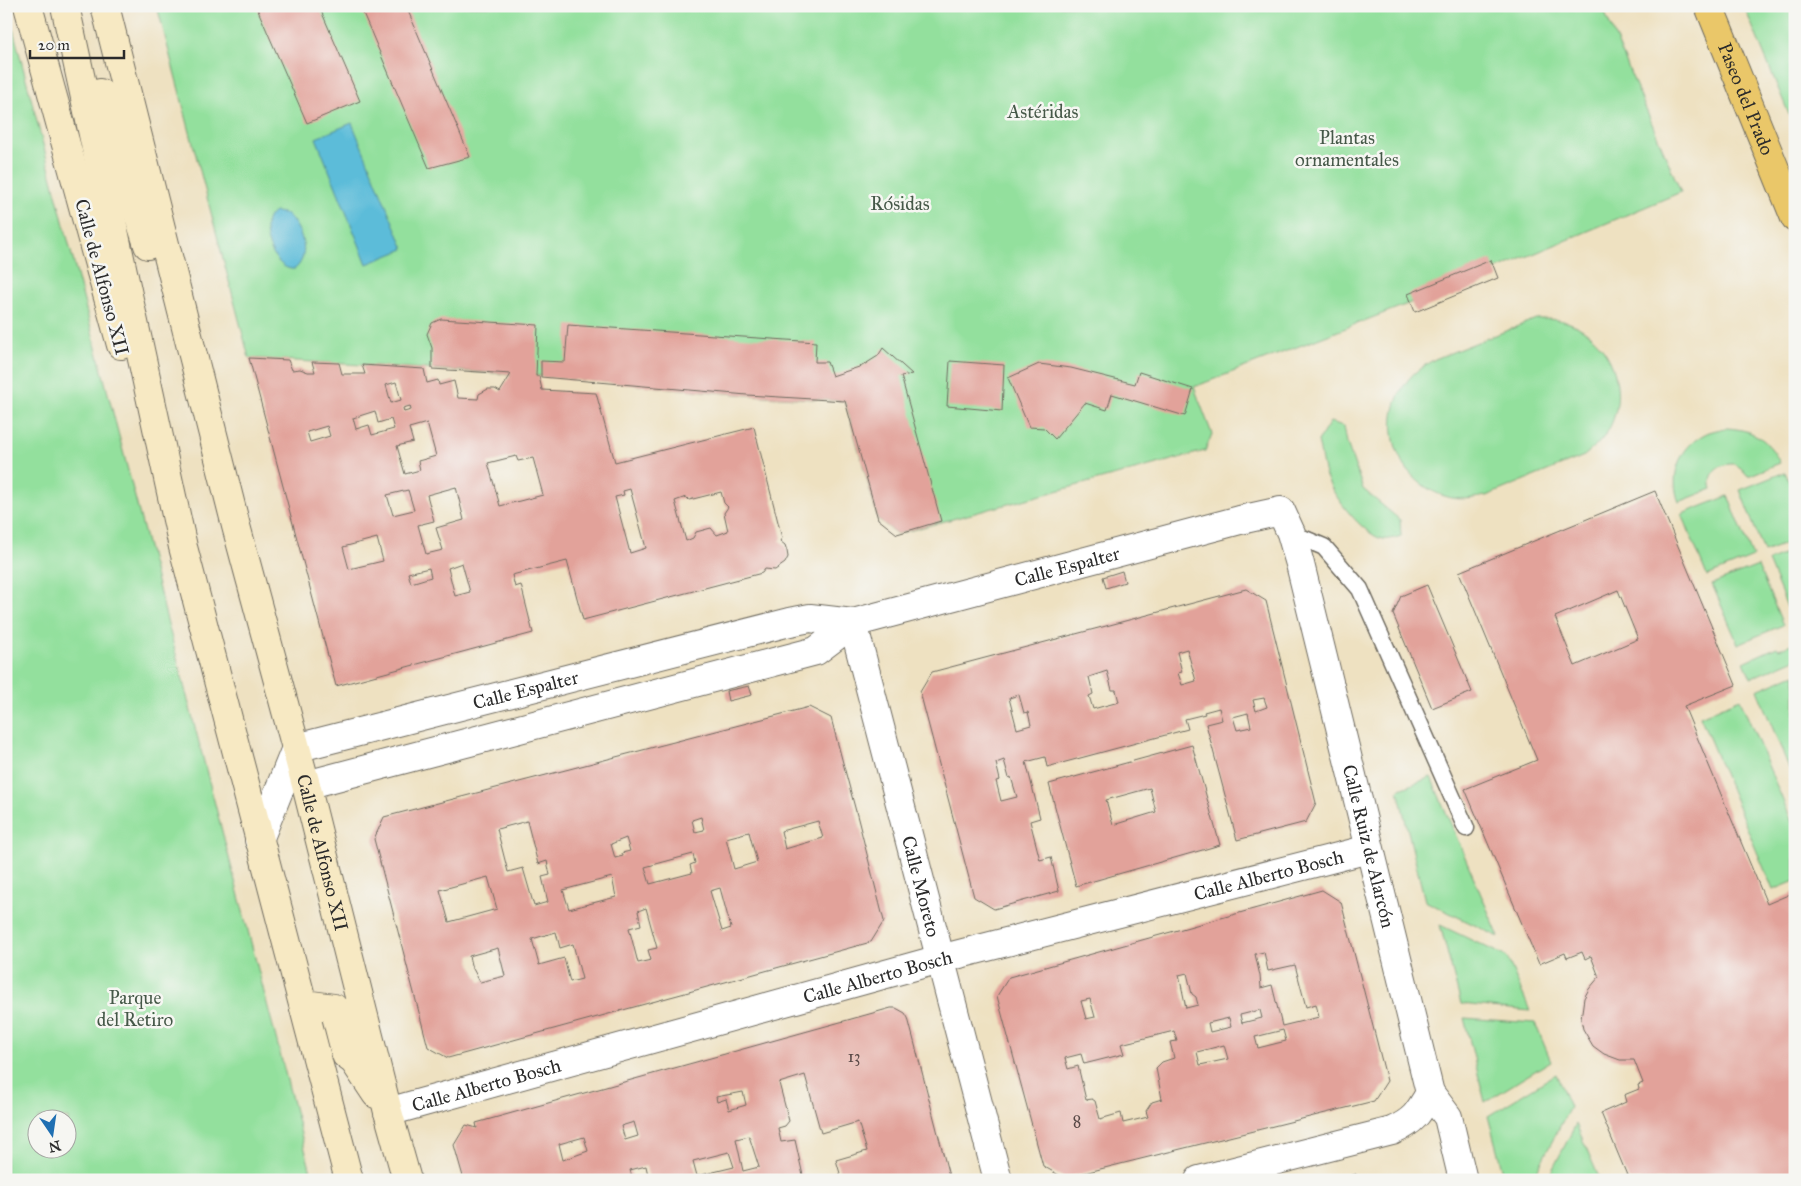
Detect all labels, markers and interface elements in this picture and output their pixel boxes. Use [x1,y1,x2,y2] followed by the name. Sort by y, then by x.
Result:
[30,28,124,60] scale bar
[38,36,70,54] text: 20 m
[1714,39,1780,158] street label: Paseo del Prado
[1006,100,1079,123] park label: Astéridas
[1295,126,1399,171] park label: Plantas ornamentales
[870,192,930,215] park label: Rósidas
[70,196,134,358] street label: Calle de Alfonso XII
[1012,541,1123,591] street label: Calle Espalter
[470,665,582,714] street label: Calle Espalter
[1338,762,1400,930] street label: Calle Ruiz de Alarcón
[292,771,354,933] street label: Calle de Alfonso XII
[897,833,946,940] street label: Calle Moreto
[1191,844,1346,905] street label: Calle Alberto Bosch
[800,945,955,1008] street label: Calle Alberto Bosch
[97,986,174,1031] park label: Parque del Retiro
[848,1047,860,1066] house number: 13
[409,1053,564,1116] street label: Calle Alberto Bosch
[28,1108,78,1158] north arrow
[1073,1112,1081,1131] house number: 8
[47,1137,63,1156] text: N

